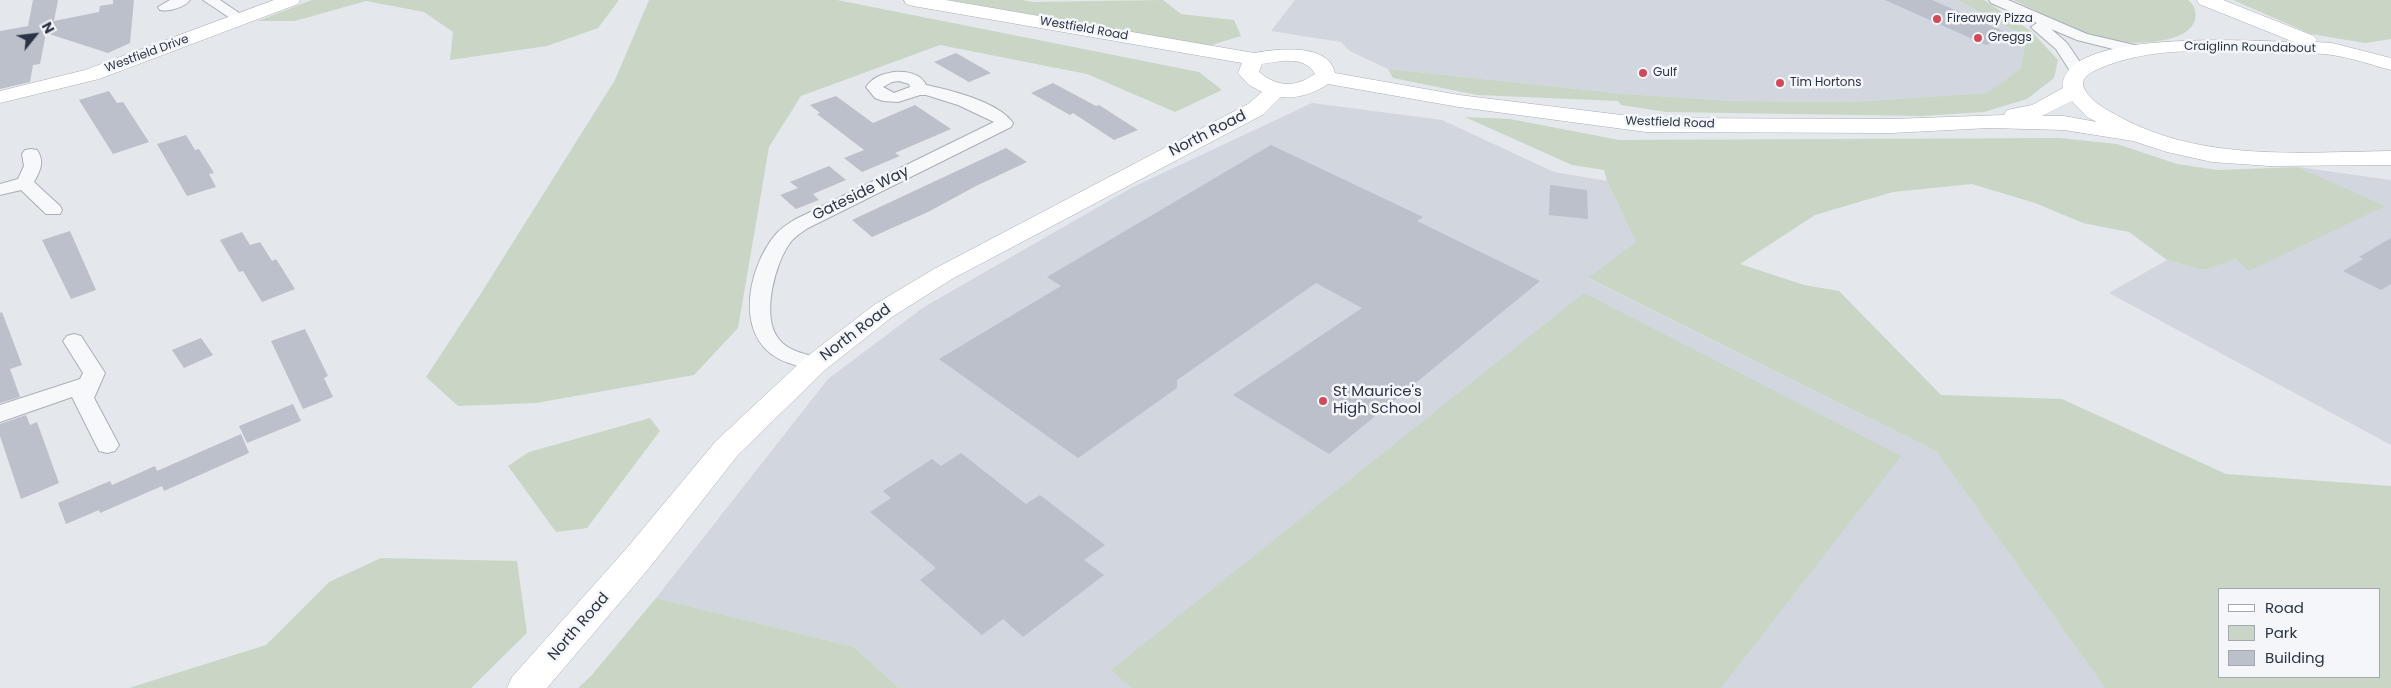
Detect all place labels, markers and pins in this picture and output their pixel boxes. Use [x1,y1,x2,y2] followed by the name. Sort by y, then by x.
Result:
[1947,12,2033,26] place label: Fireaway Pizza
[1931,13,1943,25] marker: Fireaway Pizza
[1988,31,2032,45] place label: Greggs
[1972,32,1984,44] marker: Greggs
[1653,66,1677,80] place label: Gulf
[1637,67,1649,79] marker: Gulf
[1790,76,1861,90] place label: Tim Hortons
[1774,77,1786,89] marker: Tim Hortons
[1333,383,1422,418] place label: St Maurice's High School
[1317,395,1329,407] marker: St Maurice's High School

